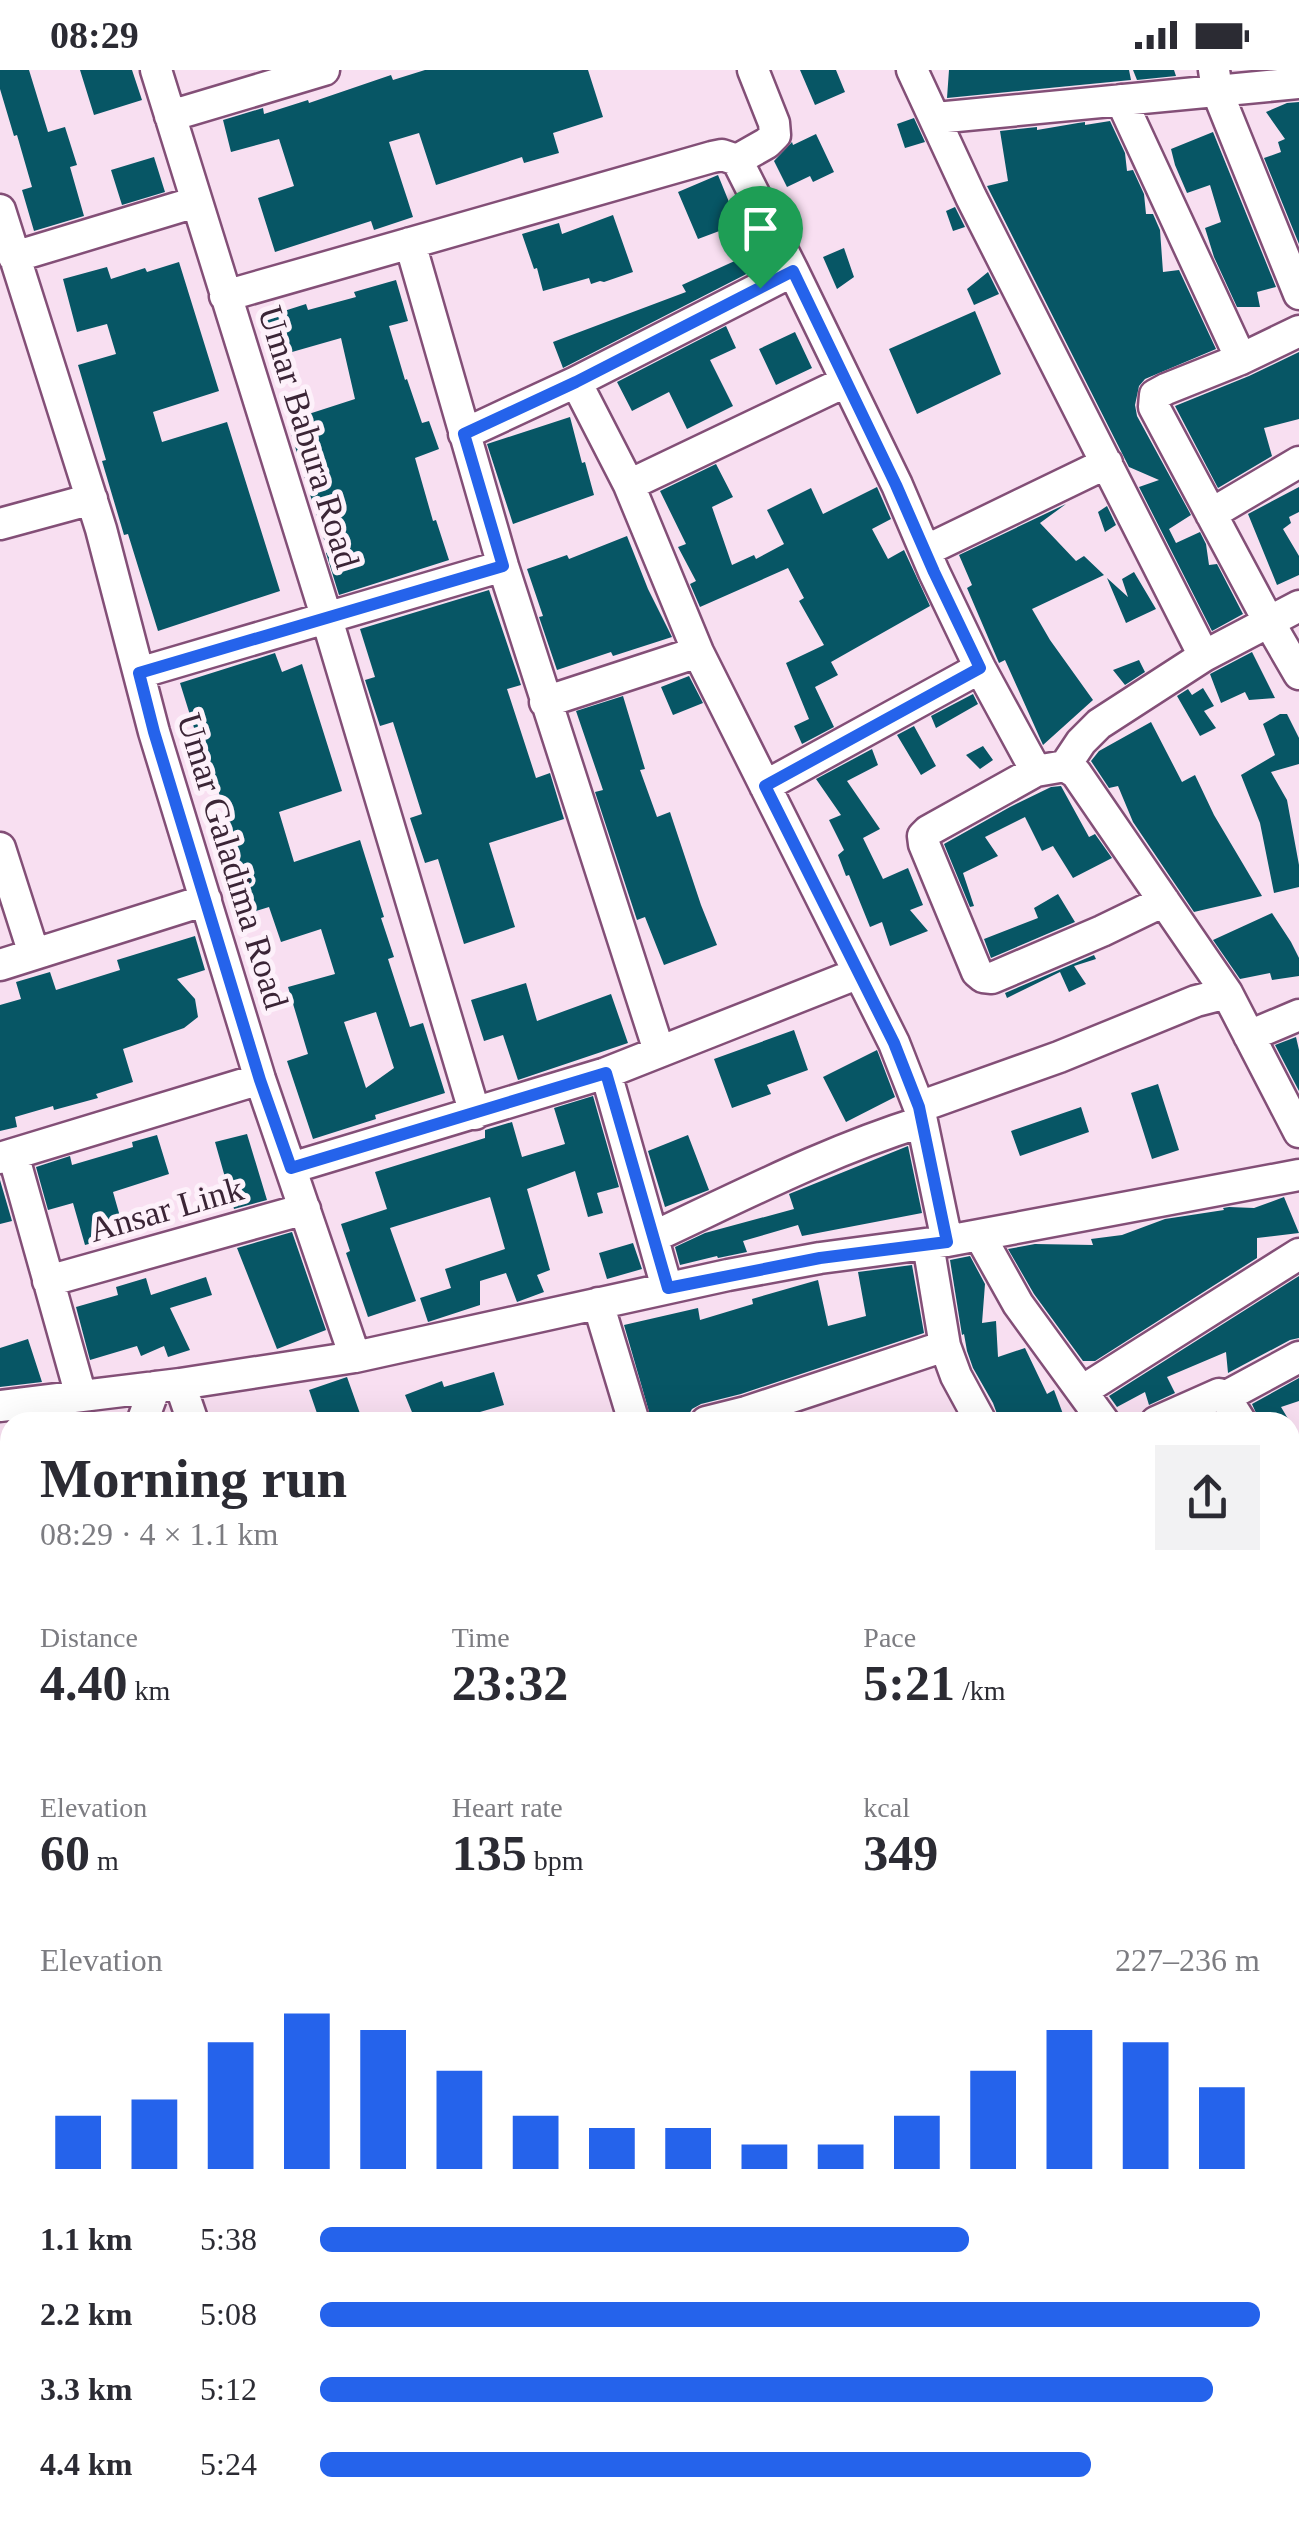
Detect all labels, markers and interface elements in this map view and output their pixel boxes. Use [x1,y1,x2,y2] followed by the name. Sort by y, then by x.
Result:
[50,14,139,56] text: 08:29
[718,186,803,289] pin
[733,201,788,256] icon: arrive
[250,301,367,573] street label: Umar Babura Road
[169,709,296,1014] street label: Umar Galadima Road
[85,1169,248,1250] street label: Ansar Link
[1155,1445,1260,1550] button: share
[40,1448,347,1509] text: Morning run
[40,1516,278,1552] text: 08:29 · 4 × 1.1 km
[40,1622,138,1653] text: Distance
[452,1622,510,1653] text: Time
[863,1622,916,1653] text: Pace
[40,1655,128,1711] text: 4.40
[452,1655,568,1711] text: 23:32
[863,1655,955,1711] text: 5:21
[128,1675,170,1706] text: km
[955,1675,1006,1706] text: /km
[40,1792,147,1823] text: Elevation
[452,1792,563,1823] text: Heart rate
[863,1792,910,1823] text: kcal
[40,1825,90,1881] text: 60
[452,1825,527,1881] text: 135
[863,1825,938,1881] text: 349
[90,1845,119,1876] text: m
[527,1845,583,1876] text: bpm
[40,1942,163,1978] text: Elevation
[1115,1942,1260,1978] text: 227–236 m
[40,2221,132,2257] text: 1.1 km
[200,2221,257,2257] text: 5:38
[40,2296,132,2332] text: 2.2 km
[200,2296,257,2332] text: 5:08
[40,2371,132,2407] text: 3.3 km
[200,2371,257,2407] text: 5:12
[40,2446,132,2482] text: 4.4 km
[200,2446,257,2482] text: 5:24

